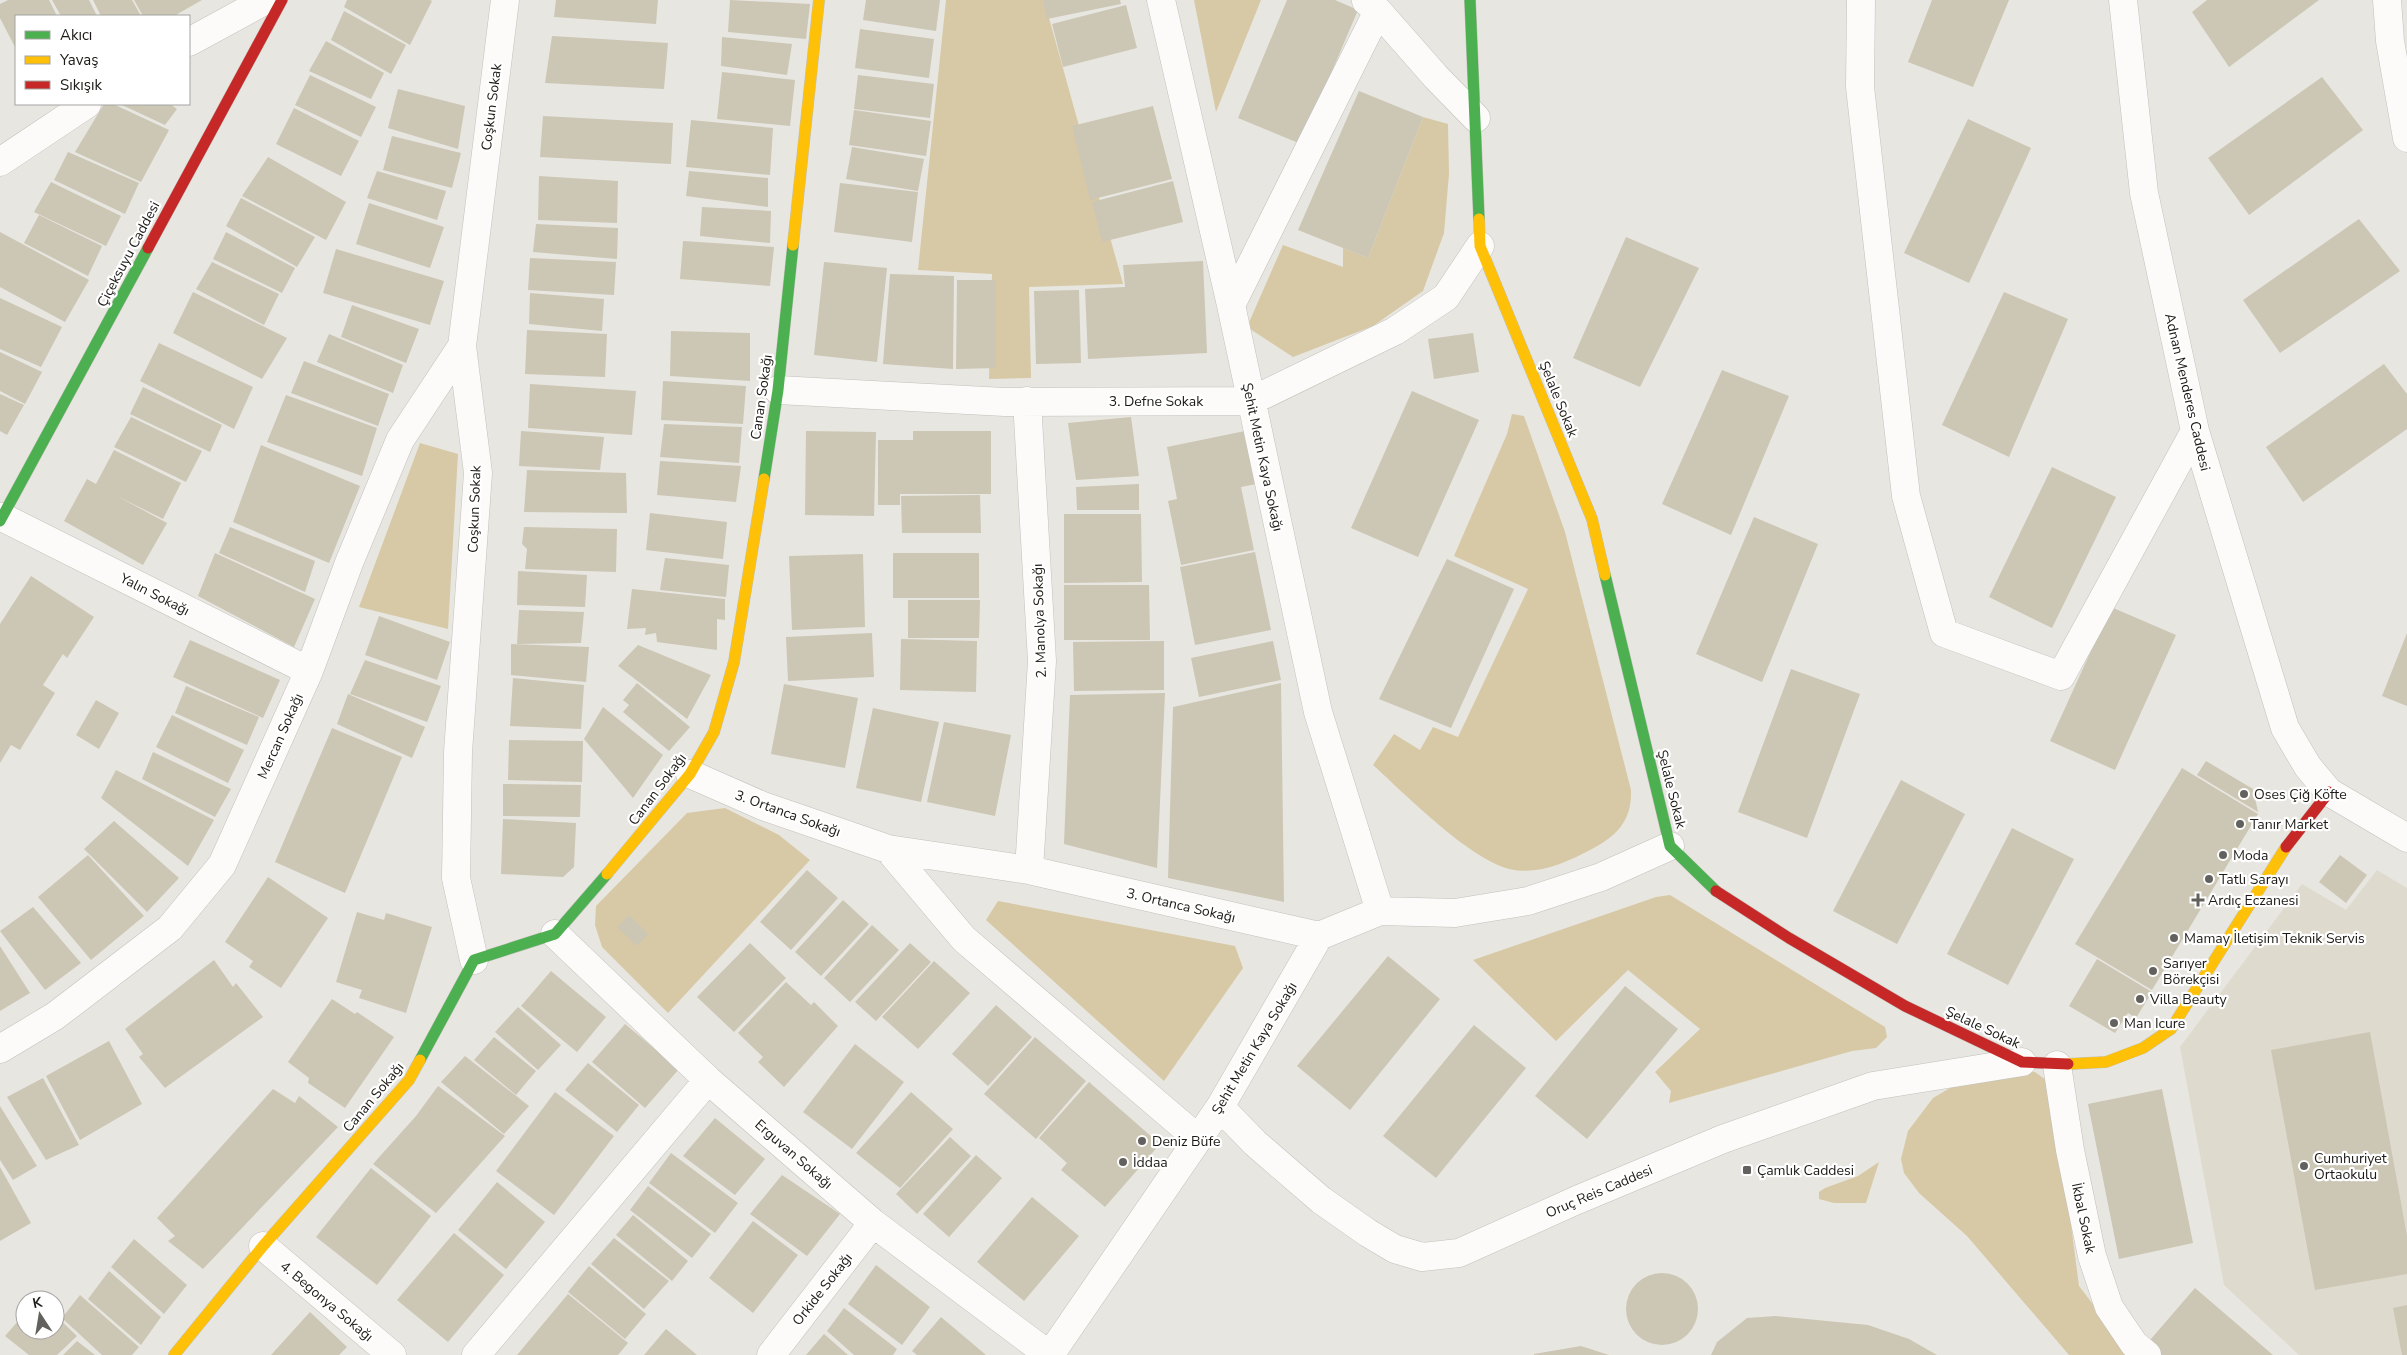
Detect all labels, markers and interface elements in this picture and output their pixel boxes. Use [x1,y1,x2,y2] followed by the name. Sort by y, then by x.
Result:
[15,15,190,105] legend
[60,25,92,45] text: Akıcı
[59,50,98,70] text: Yavaş
[477,61,506,152] street label: Coşkun Sokak
[60,75,102,95] text: Sıkışık
[93,198,164,310] street label: Çiçeksuyu Caddesi
[2160,311,2215,473] street label: Adnan Menderes Caddesi
[746,353,777,441] street label: Canan Sokağı
[1535,358,1583,441] street label: Şelale Sokak
[1237,381,1288,533] street label: Şehit Metin Kaya Sokağı
[1109,392,1204,411] street label: 3. Defne Sokak
[463,464,486,553] street label: Coşkun Sokak
[1028,563,1051,679] street label: 2. Manolya Sokağı
[116,568,193,620] street label: Yalın Sokağı
[253,690,308,782] street label: Mercan Sokağı
[1653,748,1691,831] street label: Şelale Sokak
[624,749,691,829] street label: Canan Sokağı
[2254,785,2347,804] place label: Oses Çiğ Köfte
[732,786,843,841] street label: 3. Ortanca Sokağı
[2238,788,2250,800] marker: Oses Çiğ Köfte
[2250,815,2328,834] place label: Tanır Market
[2234,818,2246,830] marker: Tanır Market
[2233,846,2268,865] place label: Moda
[2217,849,2229,861] marker: Moda
[2219,870,2288,889] place label: Tatlı Sarayı
[2203,873,2215,885] marker: Tatlı Sarayı
[1125,884,1237,927] street label: 3. Ortanca Sokağı
[2208,891,2298,910] place label: Ardıç Eczanesi
[2192,894,2204,906] marker: Ardıç Eczanesi
[2184,929,2365,948] place label: Mamay İletişim Teknik Servis
[2168,932,2180,944] marker: Mamay İletişim Teknik Servis
[2163,954,2219,989] place label: Sarıyer Börekçisi
[2147,965,2159,977] marker: Sarıyer Börekçisi
[1207,979,1302,1118] street label: Şehit Metin Kaya Sokağı
[2149,990,2227,1009] place label: Villa Beauty
[2134,993,2146,1005] marker: Villa Beauty
[1942,1002,2024,1053] street label: Şelale Sokak
[2124,1014,2185,1033] place label: Man Icure
[2108,1017,2120,1029] marker: Man Icure
[339,1058,408,1136] street label: Canan Sokağı
[751,1115,837,1193] street label: Erguvan Sokağı
[1152,1132,1220,1151] place label: Deniz Büfe
[1136,1135,1148,1147] marker: Deniz Büfe
[2314,1149,2387,1184] place label: Cumhuriyet Ortaokulu
[1133,1153,1168,1172] place label: İddaa
[1117,1156,1129,1168] marker: İddaa
[1543,1160,1656,1223] street label: Oruç Reis Caddesi
[2298,1160,2310,1172] marker: Cumhuriyet Ortaokulu
[1757,1161,1854,1180] place label: Çamlık Caddesi
[1741,1164,1753,1176] marker: Çamlık Caddesi
[2067,1181,2100,1256] street label: İkbal Sokak
[788,1249,857,1330] street label: Orkide Sokağı
[276,1257,377,1346] street label: 4. Begonya Sokağı
[15,1290,65,1340] north arrow
[31,1292,45,1313] text: K

